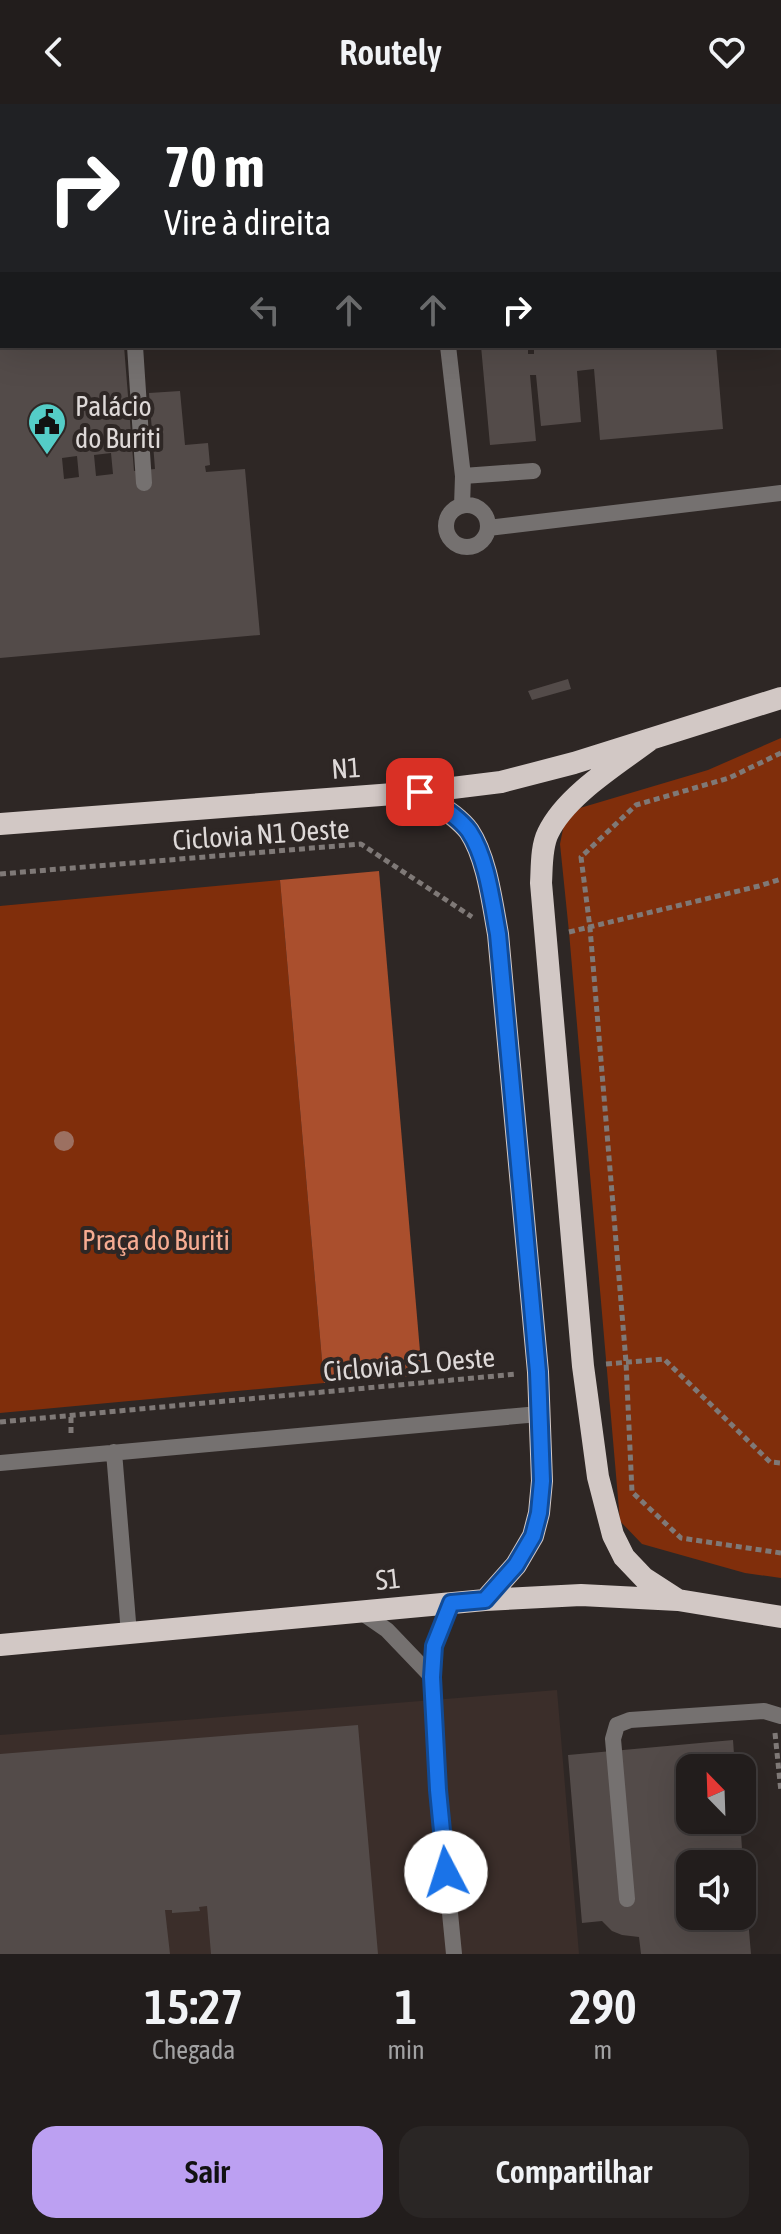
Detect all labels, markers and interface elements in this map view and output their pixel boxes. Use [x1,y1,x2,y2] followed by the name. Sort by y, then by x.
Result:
[32,30,76,74] icon: back
[705,30,749,74] icon: heart
[339,31,442,73] text: Routely
[164,135,265,199] text: 70 m
[32,136,136,240] icon: right
[164,201,331,243] text: Vire à direita
[243,288,287,332] icon: left
[327,288,371,332] icon: ahead
[411,288,455,332] icon: ahead
[495,288,539,332] icon: right
[75,390,161,454] place label: Palácio do Buriti
[26,401,68,456] public building icon: Palácio do Buriti
[330,751,362,785] street label: N1
[386,758,454,826] pin
[398,770,442,814] icon: arrive
[171,812,351,856] street label: Ciclovia N1 Oeste
[82,1224,230,1256] park label: Praça do Buriti
[322,1341,496,1387] street label: Ciclovia S1 Oeste
[374,1562,402,1596] street label: S1
[676,1754,756,1834] north arrow
[676,1754,756,1930] map controls
[404,1830,488,1914] position arrow
[676,1850,756,1930] button: sound
[144,1979,243,2034] text: 15:27
[395,1979,417,2034] text: 1
[569,1979,637,2034] text: 290
[152,2035,235,2065] text: Chegada
[387,2035,425,2065] text: min
[593,2035,612,2065] text: m
[32,2126,383,2218] button: Sair
[399,2126,749,2218] button: Compartilhar

